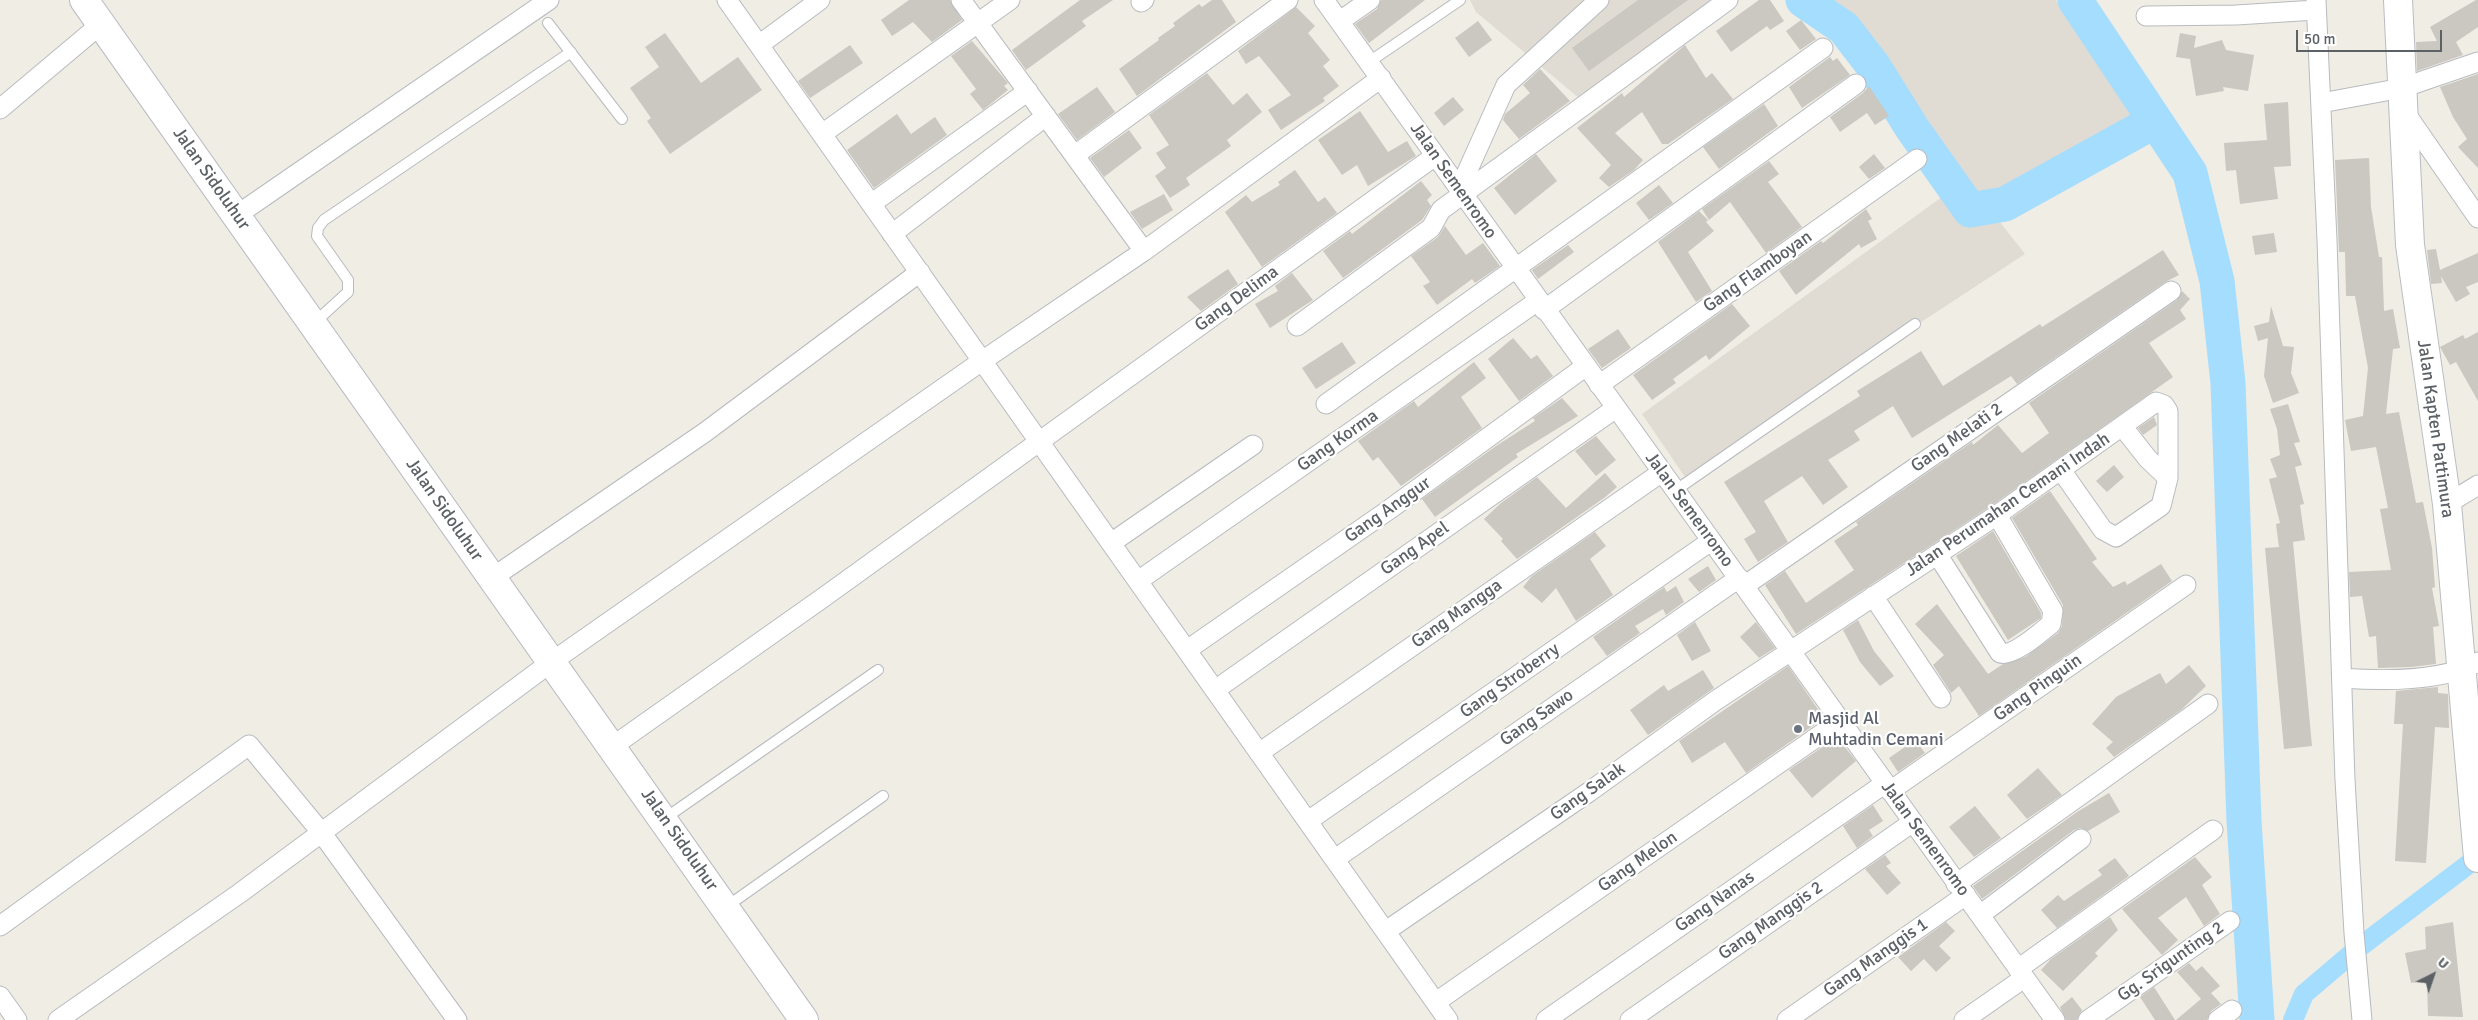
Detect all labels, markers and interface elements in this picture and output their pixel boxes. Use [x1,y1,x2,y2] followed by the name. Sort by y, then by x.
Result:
[2298,20,2444,52] scale bar
[2304,30,2335,48] text: 50 m
[1405,119,1501,243] street label: Jalan Semenromo
[168,124,254,234] street label: Jalan Sidoluhur
[1699,226,1817,318] street label: Gang Flamboyan
[1191,261,1283,337] street label: Gang Delima
[2412,339,2458,519] street label: Jalan Kapten Pattimura
[1907,399,2007,477] street label: Gang Melati 2
[1293,405,1383,477] street label: Gang Korma
[1902,428,2114,582] street label: Jalan Perumahan Cemani Indah
[1640,448,1738,572] street label: Jalan Semenromo
[401,455,487,565] street label: Jalan Sidoluhur
[1341,472,1435,548] street label: Gang Anggur
[1377,518,1453,580] street label: Gang Apel
[1408,575,1506,653] street label: Gang Mangga
[1456,639,1564,723] street label: Gang Stroberry
[1990,650,2086,726] street label: Gang Pinguin
[1496,685,1578,751] street label: Gang Sawo
[1808,708,1944,751] place label: Masjid Al Muhtadin Cemani
[1792,723,1804,735] marker: Masjid Al Muhtadin Cemani
[1546,758,1630,826] street label: Gang Salak
[1876,777,1974,901] street label: Jalan Semenromo
[636,785,722,895] street label: Jalan Sidoluhur
[1594,827,1682,897] street label: Gang Melon
[1671,867,1759,937] street label: Gang Nanas
[1714,877,1828,965] street label: Gang Manggis 2
[1819,914,1933,1002] street label: Gang Manggis 1
[2114,917,2228,1007] street label: Gg. Srigunting 2
[2408,950,2458,1000] north arrow
[2434,954,2452,973] text: U

